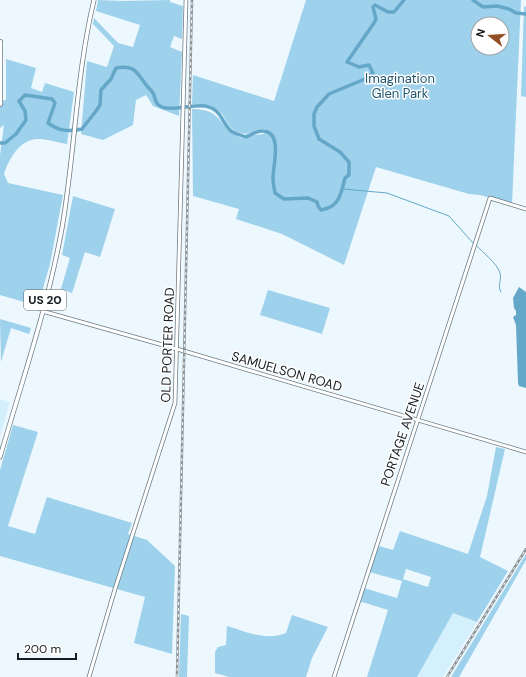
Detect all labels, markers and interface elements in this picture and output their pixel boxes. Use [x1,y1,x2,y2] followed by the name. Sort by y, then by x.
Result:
[470,16,510,56] north arrow
[473,27,488,39] text: N
[365,70,435,102] park label: Imagination Glen Park
[157,287,178,403] street label: OLD PORTER ROAD
[24,290,66,310] road number: US 20
[230,348,344,395] street label: SAMUELSON ROAD
[377,380,428,488] street label: PORTAGE AVENUE
[18,635,76,661] scale bar
[24,641,61,657] text: 200 m

